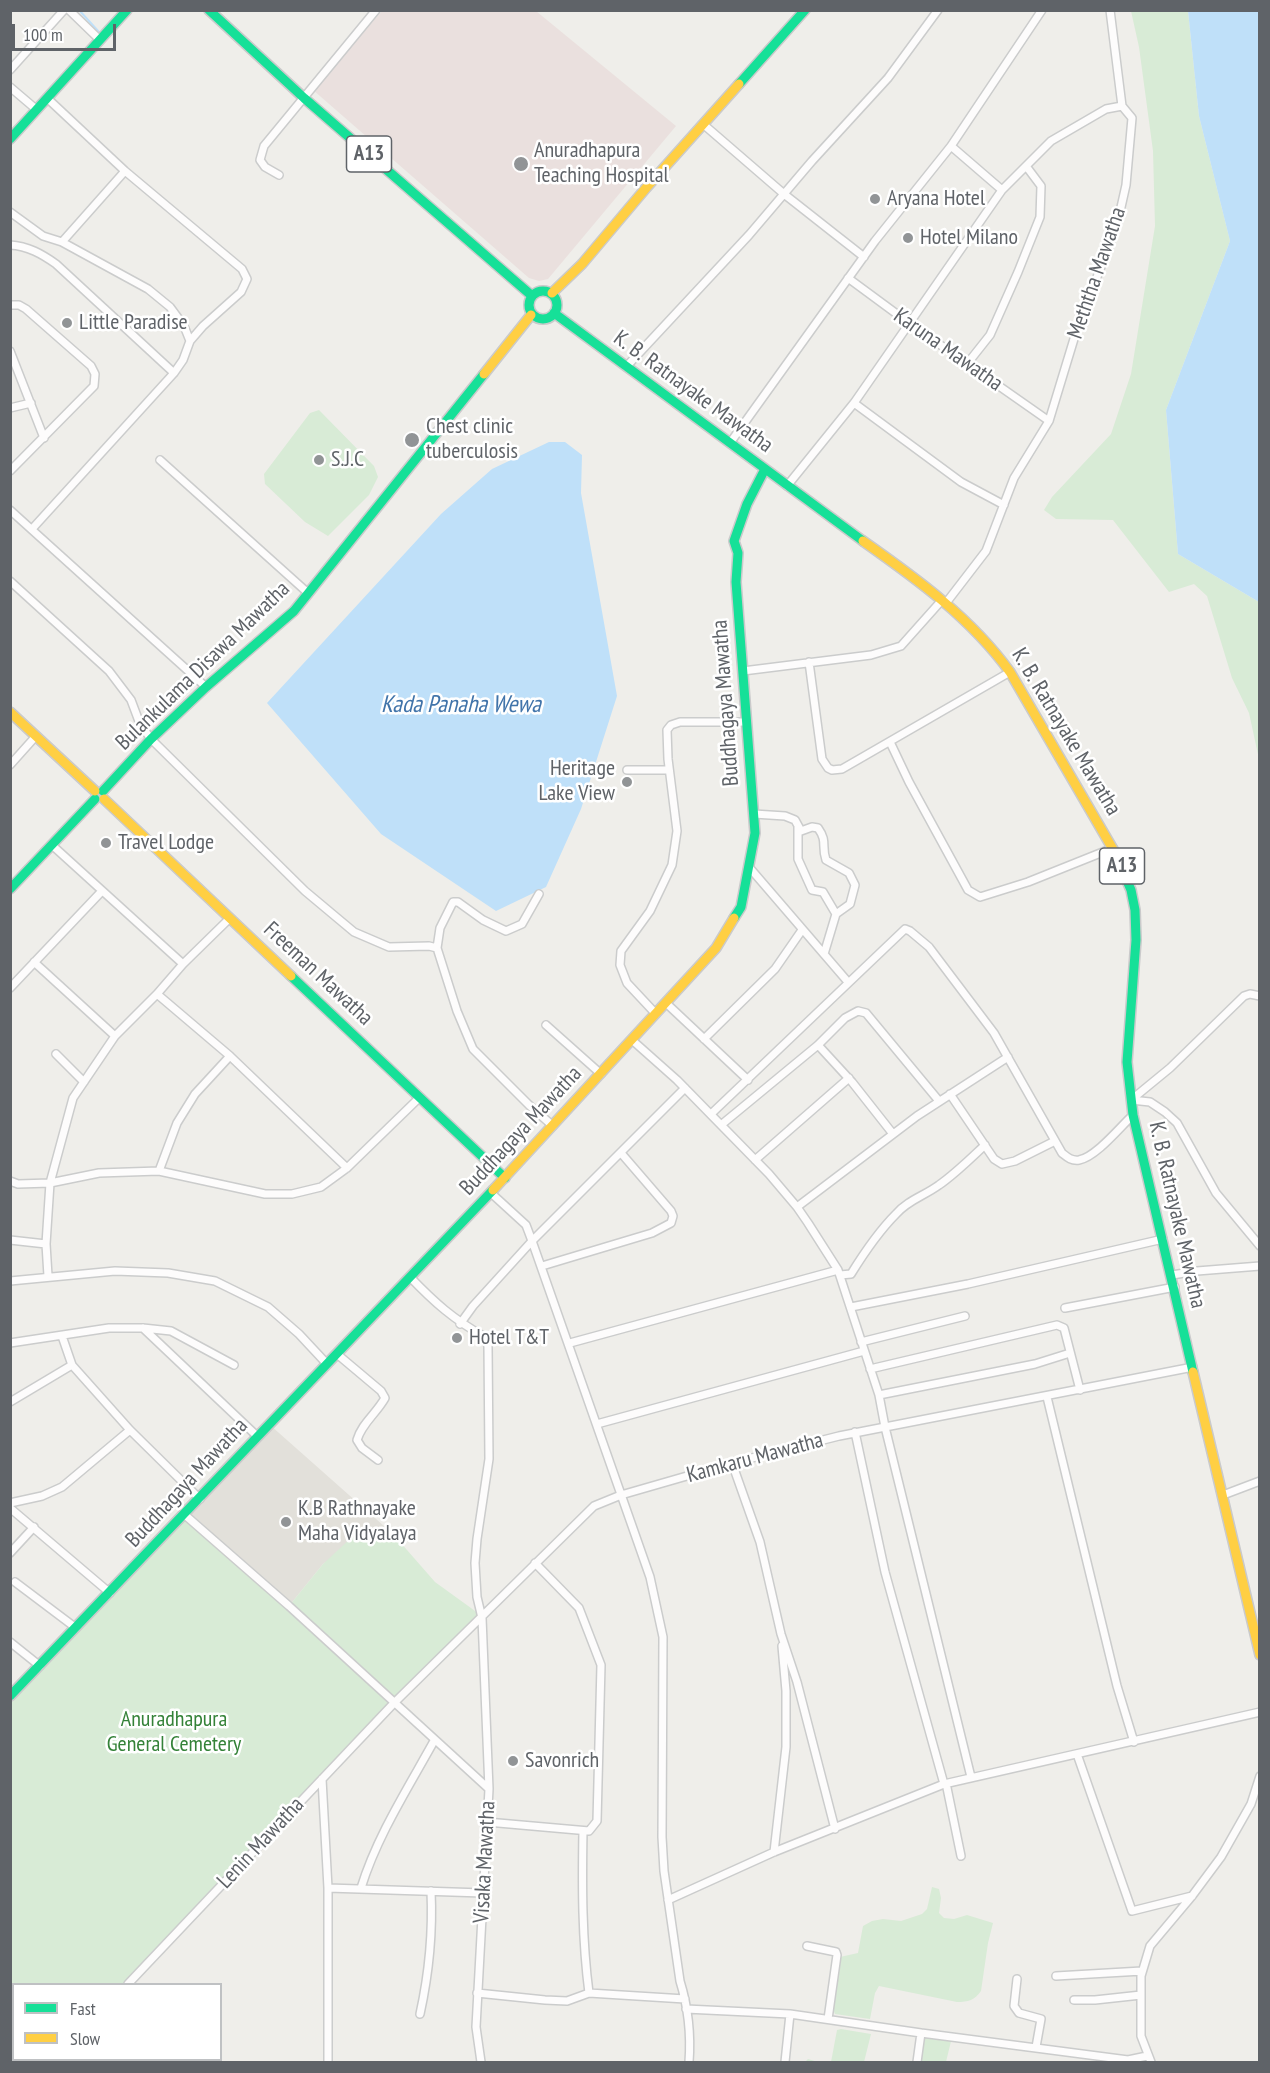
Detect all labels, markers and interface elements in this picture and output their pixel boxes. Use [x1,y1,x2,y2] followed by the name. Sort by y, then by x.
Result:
[15,12,118,50] scale bar
[23,23,63,46] text: 100 m
[346,136,392,172] road number: A13
[534,138,669,190] place label: Anuradhapura Teaching Hospital
[512,155,530,173] marker: Anuradhapura Teaching Hospital
[887,186,985,212] place label: Aryana Hotel
[868,192,882,206] marker: Aryana Hotel
[1062,204,1132,342] street label: Meththa Mawatha
[920,225,1018,251] place label: Hotel Milano
[901,231,915,245] marker: Hotel Milano
[888,303,1008,397] street label: Karuna Mawatha
[79,310,188,336] place label: Little Paradise
[60,316,74,330] marker: Little Paradise
[608,325,778,459] street label: K. B. Ratnayake Mawatha
[426,414,518,466] place label: Chest clinic tuberculosis
[403,431,421,449] marker: Chest clinic tuberculosis
[331,447,364,473] place label: S.J.C
[312,453,326,467] marker: S.J.C
[111,576,295,756] street label: Bulankulama Disawa Mawatha
[707,619,745,787] street label: Buddhagaya Mawatha
[1006,644,1126,820] street label: K. B. Ratnayake Mawatha
[381,691,541,719] water label: Kada Panaha Wewa
[538,756,615,807] place label: Heritage Lake View
[620,775,634,789] marker: Heritage Lake View
[118,830,214,856] place label: Travel Lodge
[99,836,113,850] marker: Travel Lodge
[1100,848,1144,884] road number: A13
[258,917,378,1031] street label: Freeman Mawatha
[455,1061,587,1201] street label: Buddhagaya Mawatha
[1143,1119,1211,1311] street label: K. B. Ratnayake Mawatha
[469,1325,549,1351] place label: Hotel T&T
[450,1331,464,1345] marker: Hotel T&T
[121,1413,253,1553] street label: Buddhagaya Mawatha
[684,1427,826,1489] street label: Kamkaru Mawatha
[298,1496,417,1548] place label: K.B Rathnayake Maha Vidyalaya
[279,1515,293,1529] marker: K.B Rathnayake Maha Vidyalaya
[107,1707,241,1759] park label: Anuradhapura General Cemetery
[525,1748,599,1774] place label: Savonrich
[506,1754,520,1768] marker: Savonrich
[212,1792,310,1894] street label: Lenin Mawatha
[469,1800,501,1924] street label: Visaka Mawatha
[12,1983,222,2061] legend
[70,1997,96,2020] text: Fast
[70,2027,100,2050] text: Slow

